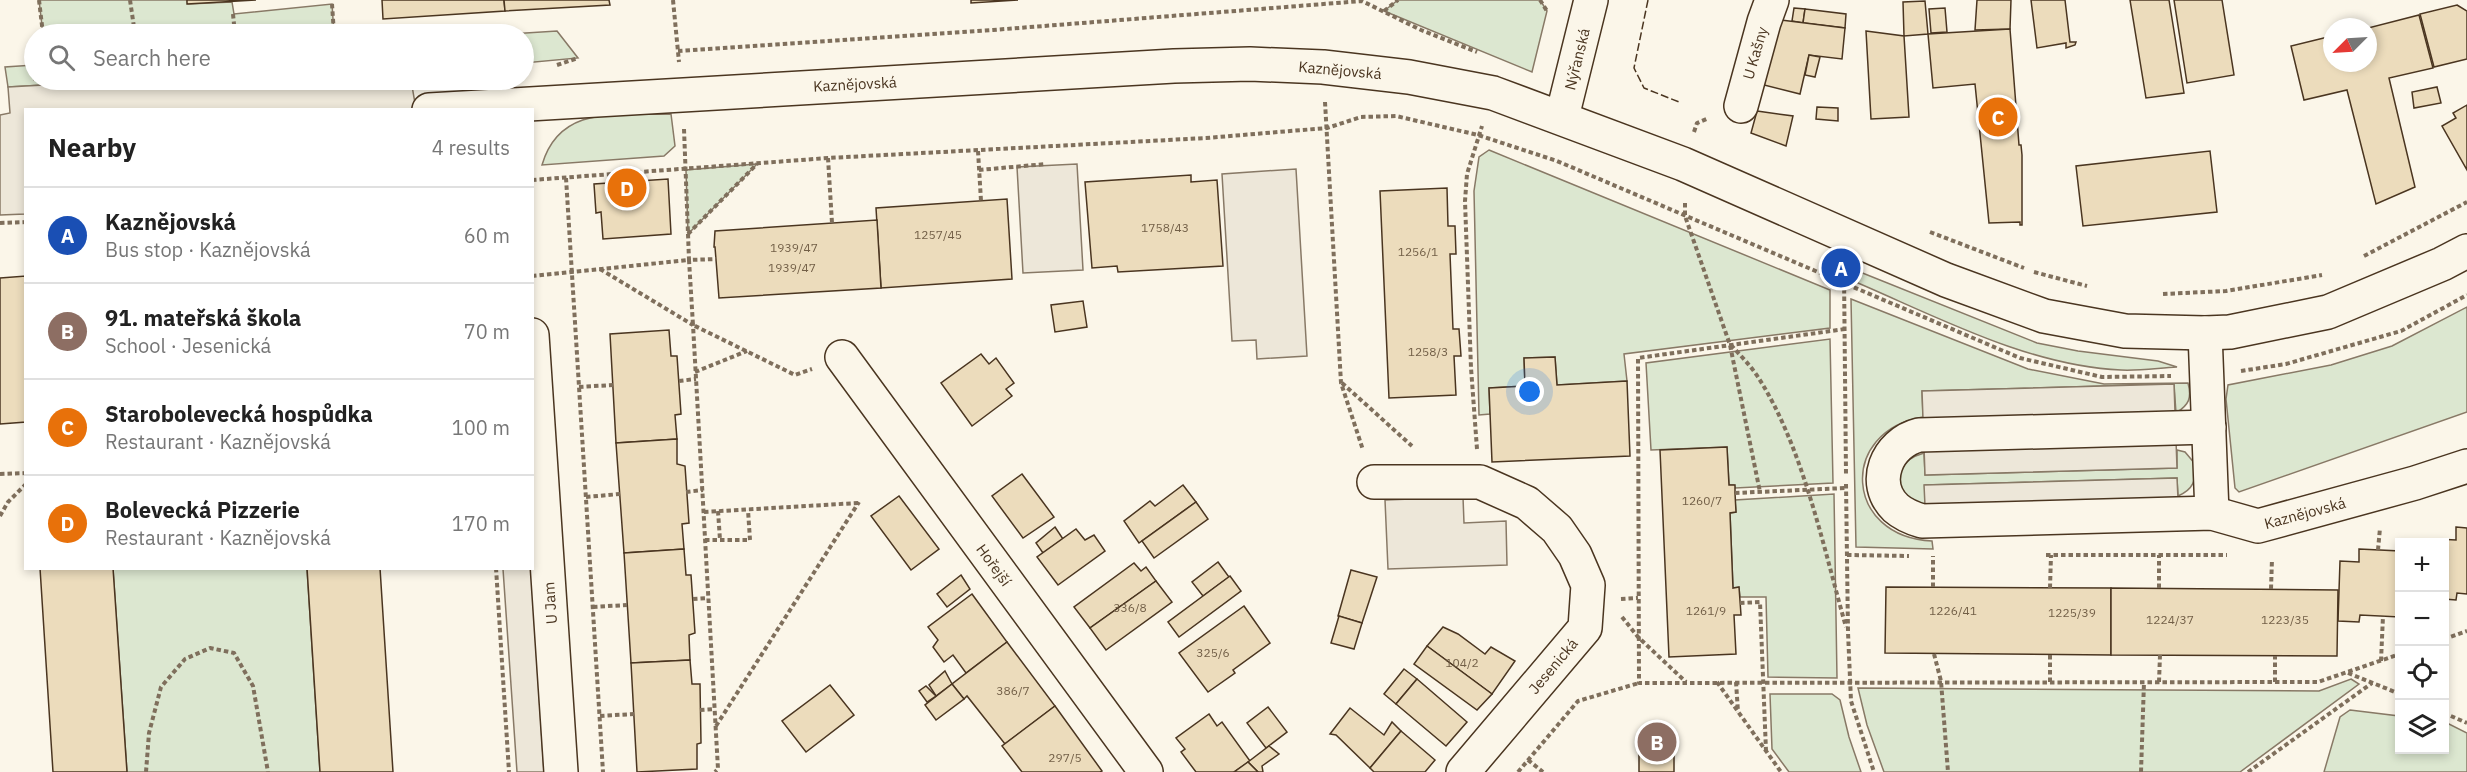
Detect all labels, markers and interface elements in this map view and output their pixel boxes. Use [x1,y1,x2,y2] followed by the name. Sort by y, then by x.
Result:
[2323,18,2377,72] north arrow
[24,24,534,90] search box
[1738,24,1772,82] street label: U Kašny
[1560,26,1594,92] street label: Nýřanská
[45,41,78,74] icon: search
[93,43,211,72] text: Search here
[1298,57,1382,83] street label: Kaznějovská
[813,72,897,96] street label: Kaznějovská
[1978,94,2018,140] pin: C
[48,130,136,164] text: Nearby
[432,134,510,161] text: 4 results
[608,166,646,210] pin: D
[105,207,236,236] text: Kaznějovská
[1141,220,1189,235] house number: 1758/43
[61,222,74,249] text: A
[464,222,510,249] text: 60 m
[914,227,962,242] house number: 1257/45
[105,236,311,263] text: Bus stop · Kaznějovská
[770,240,818,255] house number: 1939/47
[1398,244,1438,259] house number: 1256/1
[1822,246,1860,290] pin: A
[768,260,816,275] house number: 1939/47
[105,303,301,332] text: 91. mateřská škola
[61,318,74,345] text: B
[464,318,510,345] text: 70 m
[105,332,271,359] text: School · Jesenická
[1408,344,1448,359] house number: 1258/3
[1515,377,1544,406] your location
[105,399,373,428] text: Starobolevecká hospůdka
[61,414,74,441] text: C
[452,414,510,441] text: 100 m
[105,428,331,455] text: Restaurant · Kaznějovská
[1682,493,1722,508] house number: 1260/7
[2262,493,2348,533] street label: Kaznějovská
[105,495,300,524] text: Bolevecká Pizzerie
[61,510,74,537] text: D
[452,510,510,537] text: 170 m
[105,524,331,551] text: Restaurant · Kaznějovská
[2395,538,2449,754] map controls
[2395,538,2449,592] button: +
[972,540,1016,590] street label: Hořejší
[539,581,561,625] street label: U Jam
[2395,592,2449,646] button: −
[1113,600,1147,615] house number: 336/8
[1686,603,1726,618] house number: 1261/9
[1929,603,1977,618] house number: 1226/41
[2048,605,2096,620] house number: 1225/39
[2146,612,2194,627] house number: 1224/37
[2261,612,2309,627] house number: 1223/35
[1524,634,1582,698] street label: Jesenická
[1196,645,1230,660] house number: 325/6
[2395,646,2449,700] button: locate
[1445,655,1479,670] house number: 104/2
[996,683,1030,698] house number: 386/7
[2395,700,2449,754] button: layers
[1638,720,1676,764] pin: B
[1048,750,1082,765] house number: 297/5

